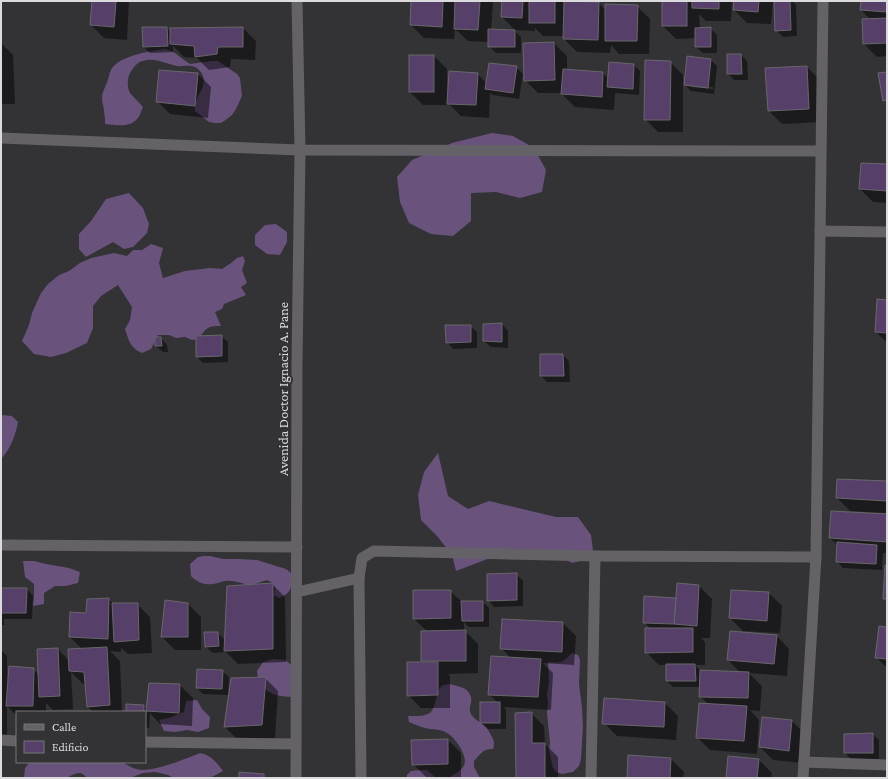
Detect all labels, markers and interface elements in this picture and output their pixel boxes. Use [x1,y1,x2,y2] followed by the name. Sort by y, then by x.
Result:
[275,302,291,476] street label: Avenida Doctor Ignacio A. Pane
[16,711,146,763] legend
[52,720,76,734] text: Calle
[52,740,89,754] text: Edificio

